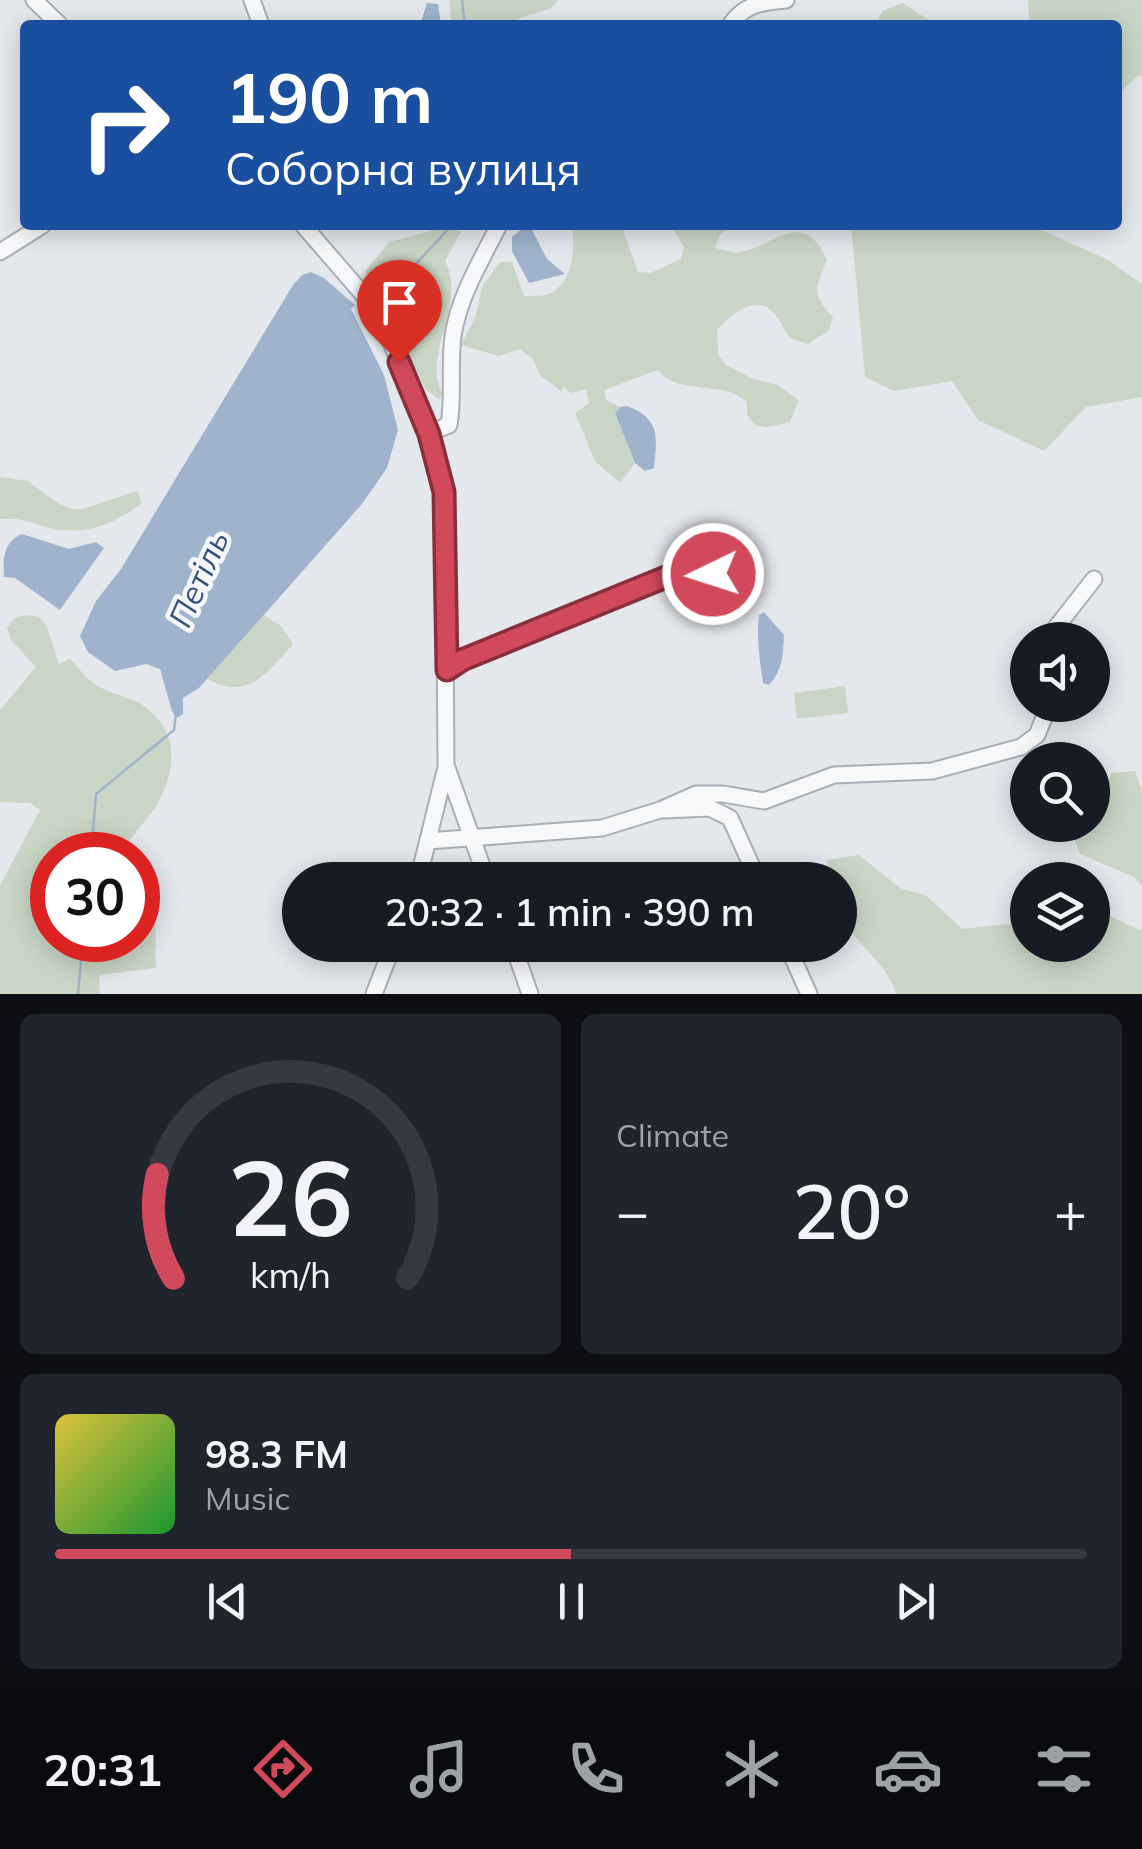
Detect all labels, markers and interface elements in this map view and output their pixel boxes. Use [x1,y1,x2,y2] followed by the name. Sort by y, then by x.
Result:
[225,53,433,141] text: 190 m
[60,60,190,190] icon: right
[225,140,581,196] text: Соборна вулиця
[357,260,442,363] pin
[372,275,427,330] icon: arrive
[661,522,765,626] position arrow
[159,524,237,633] water label: Петіль
[1010,622,1110,962] map controls
[1010,622,1110,722] button: sound
[1010,742,1110,842] button: search
[30,832,160,962] speed limit sign: 30
[1010,862,1110,962] button: layers
[384,888,755,936] text: 20:32 · 1 min · 390 m
[616,1115,729,1155] text: Climate
[228,1131,353,1262] text: 26
[792,1164,911,1258] text: 20°
[616,1177,649,1246] text: −
[1054,1177,1087,1246] text: +
[250,1252,331,1297] text: km/h
[205,1430,348,1478] text: 98.3 FM
[205,1478,290,1518] text: Music
[200,1574,255,1629] icon: previous
[544,1574,599,1629] icon: pause
[888,1574,943,1629] icon: next
[248,1734,318,1804] icon: directions
[404,1734,474,1804] icon: music
[561,1734,631,1804] icon: phone
[717,1734,787,1804] icon: climate
[873,1734,943,1804] icon: car
[1029,1734,1099,1804] icon: filters
[43,1741,162,1797] text: 20:31

